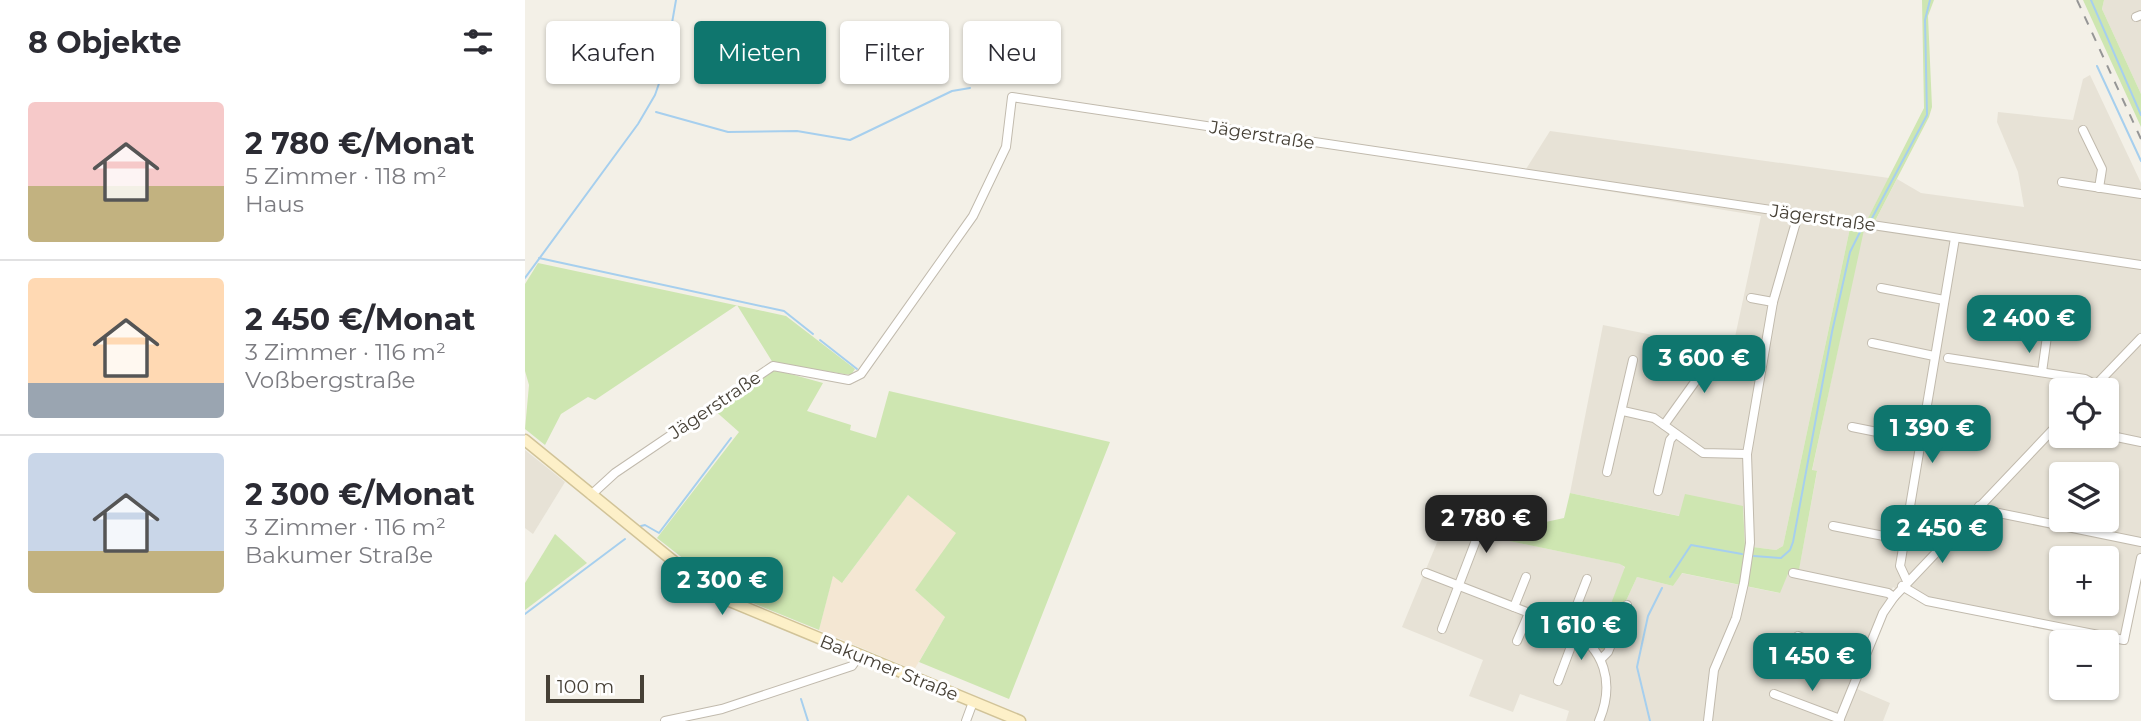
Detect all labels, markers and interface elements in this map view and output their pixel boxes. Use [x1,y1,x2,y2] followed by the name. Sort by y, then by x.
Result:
[546,21,680,84] chip: Kaufen
[694,21,826,84] chip: Mieten
[840,21,949,84] chip: Filter
[963,21,1061,84] chip: Neu
[459,23,497,61] icon: filters
[28,24,181,61] text: 8 Objekte
[1207,116,1316,154] street label: Jägerstraße
[245,125,475,162] text: 2 780 €/Monat
[84,130,168,214] icon: home
[245,162,447,190] text: 5 Zimmer · 118 m²
[245,190,304,218] text: Haus
[1768,200,1877,236] street label: Jägerstraße
[1964,296,2094,355] pin: 2 400 €
[245,301,475,338] text: 2 450 €/Monat
[1983,304,2075,332] text: 2 400 €
[84,306,168,390] icon: home
[1639,336,1769,395] pin: 3 600 €
[245,338,446,366] text: 3 Zimmer · 116 m²
[1658,344,1750,372] text: 3 600 €
[245,366,415,394] text: Voßbergstraße
[664,366,765,444] street label: Jägerstraße
[2049,378,2119,700] map controls
[2049,378,2119,448] button: locate
[1867,406,1997,465] pin: 1 390 €
[1890,414,1974,442] text: 1 390 €
[2049,462,2119,532] button: layers
[245,476,475,513] text: 2 300 €/Monat
[84,481,168,565] icon: home
[1421,496,1551,555] pin: 2 780 €
[1441,504,1531,532] text: 2 780 €
[1877,505,2007,565] pin: 2 450 €
[245,513,446,541] text: 3 Zimmer · 116 m²
[1897,514,1987,542] text: 2 450 €
[245,541,433,569] text: Bakumer Straße
[2049,546,2119,616] button: +
[657,558,787,617] pin: 2 300 €
[677,566,767,594] text: 2 300 €
[1516,602,1646,662] pin: 1 610 €
[1541,611,1621,639] text: 1 610 €
[817,630,961,706] street label: Bakumer Straße
[2049,630,2119,700] button: −
[1747,634,1877,693] pin: 1 450 €
[1769,642,1855,670] text: 1 450 €
[546,672,644,704] scale bar
[557,675,614,698] text: 100 m

